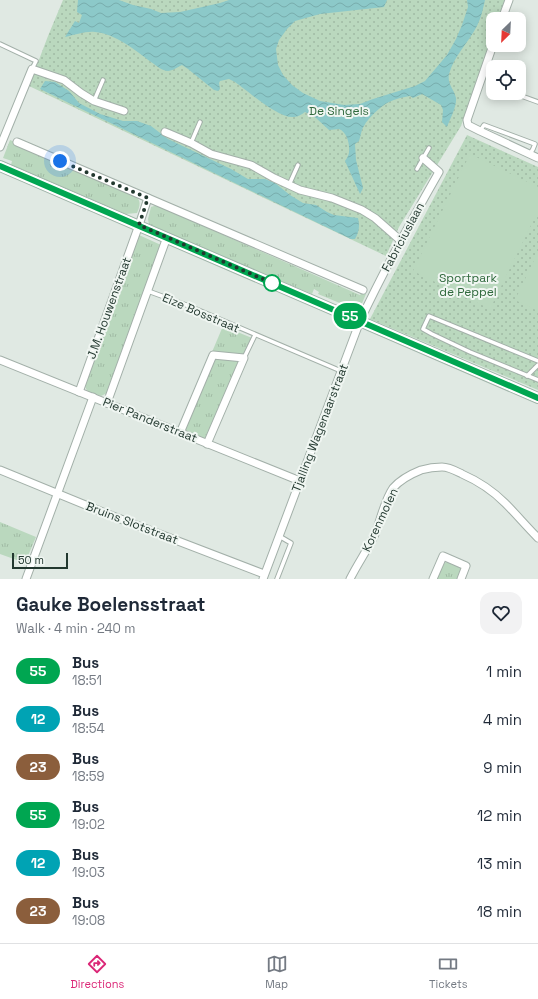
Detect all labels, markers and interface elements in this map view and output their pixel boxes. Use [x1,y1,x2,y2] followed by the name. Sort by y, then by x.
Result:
[486,12,526,52] north arrow
[486,12,526,100] map controls
[486,60,526,100] button: locate
[309,103,369,119] park label: De Singels
[50,151,70,171] your location
[378,200,428,274] street label: Fabriciuslaan
[83,255,135,361] street label: J.M. Houwenstraat
[439,270,498,300] park label: Sportpark de Peppel
[263,274,281,292] unlabelled marker
[160,290,242,336] street label: Eize Bosstraat
[332,303,368,329] line badge: 55
[342,307,358,325] text: 55
[288,362,352,494] street label: Tjalling Wagenaarstraat
[100,394,200,446] street label: Pier Panderstraat
[358,486,402,554] street label: Korenmolen
[84,498,180,548] street label: Bruins Slotstraat
[12,551,68,570] scale bar
[18,553,44,567] text: 50 m
[16,592,206,617] text: Gauke Boelensstraat
[480,592,522,634] button: heart
[16,620,135,637] text: Walk · 4 min · 240 m
[72,653,99,672] text: Bus
[30,662,46,680] text: 55
[486,662,522,681] text: 1 min
[72,672,102,689] text: 18:51
[72,701,99,720] text: Bus
[31,710,45,728] text: 12
[483,710,522,729] text: 4 min
[72,720,105,737] text: 18:54
[72,749,99,768] text: Bus
[30,758,46,776] text: 23
[483,758,522,777] text: 9 min
[72,768,105,785] text: 18:59
[72,797,99,816] text: Bus
[30,806,46,824] text: 55
[477,806,522,825] text: 12 min
[72,816,105,833] text: 19:02
[72,845,99,864] text: Bus
[31,854,45,872] text: 12
[477,854,522,873] text: 13 min
[72,864,105,881] text: 19:03
[72,893,99,912] text: Bus
[30,902,46,920] text: 23
[477,902,522,921] text: 18 min
[72,912,105,929] text: 19:08
[70,953,124,991] tab: Directions
[265,953,288,991] tab: Map
[429,953,468,991] tab: Tickets

